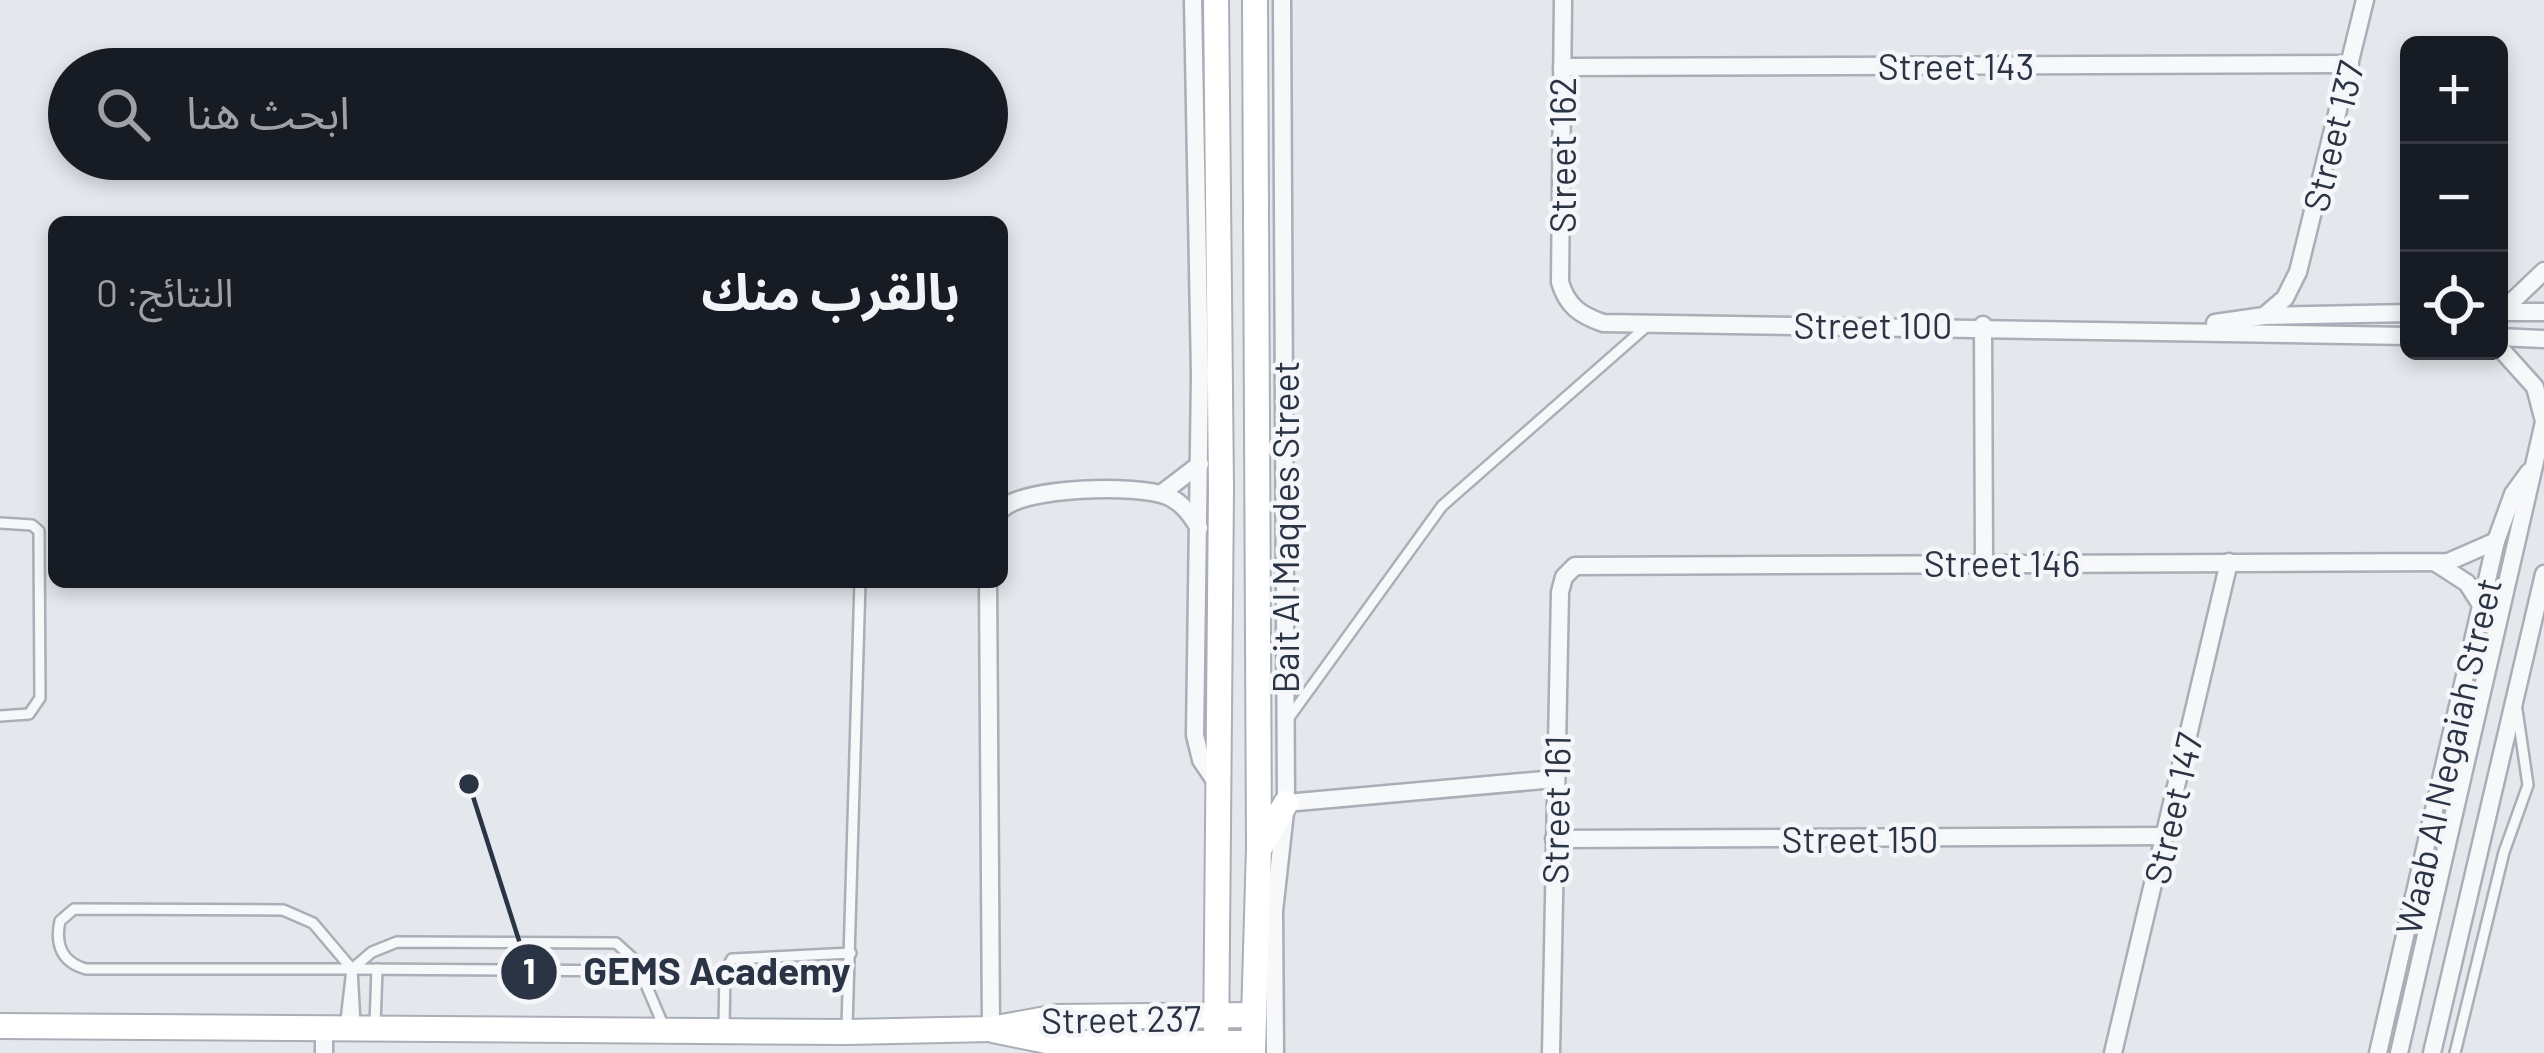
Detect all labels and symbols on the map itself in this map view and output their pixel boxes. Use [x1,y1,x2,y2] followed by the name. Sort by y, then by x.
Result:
[1878,44,2034,87] street label: Street 143
[2293,56,2371,216] street label: Street 137
[1540,77,1583,233] street label: Street 162
[1794,303,1952,346] street label: Street 100
[1263,361,1306,693] street label: Bait Al Maqdes Street
[1924,541,2080,584] street label: Street 146
[2385,574,2509,938] street label: Waab Al Negaiah Street
[2134,728,2210,888] street label: Street 147
[1532,735,1578,885] street label: Street 161
[1782,817,1938,860] street label: Street 150
[499,934,875,1009] callout: GEMS Academy
[583,946,851,993] text: GEMS Academy
[523,948,535,991] text: 1
[1041,995,1201,1041] street label: Street 237

